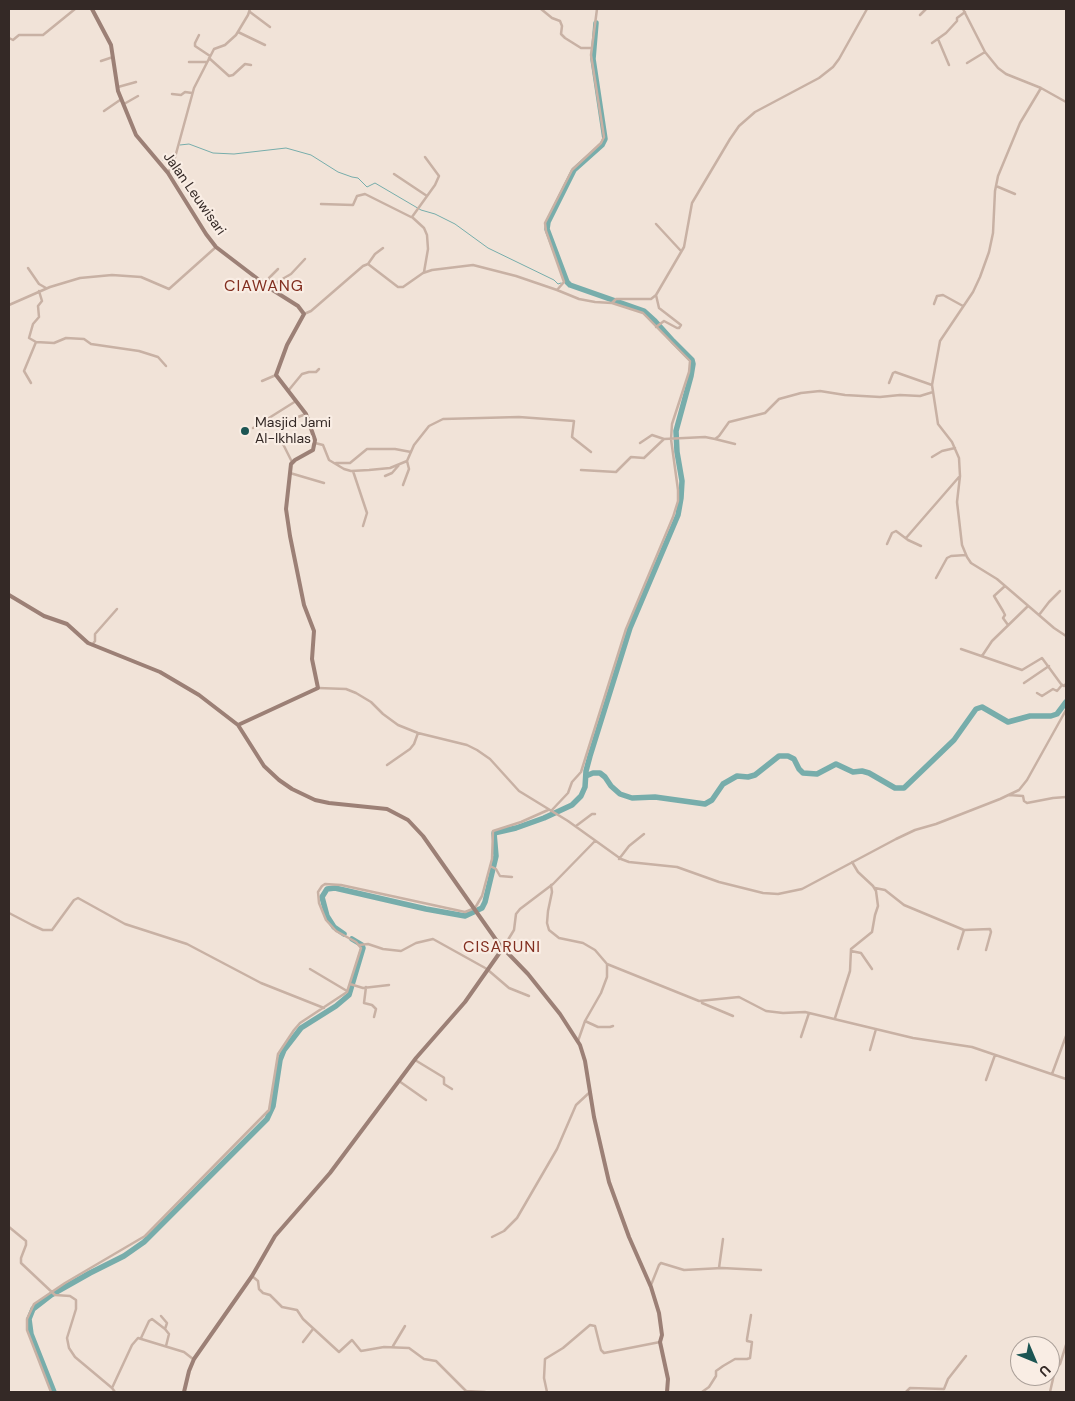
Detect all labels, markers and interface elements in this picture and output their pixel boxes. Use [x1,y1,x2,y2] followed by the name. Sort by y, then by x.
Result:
[159,149,229,239] street label: Jalan Leuwisari
[223,277,305,297] district label: CIAWANG
[255,415,331,448] place label: Masjid Jami Al-Ikhlas
[239,425,251,437] marker: Masjid Jami Al-Ikhlas
[462,938,542,958] district label: CISARUNI
[1010,1336,1060,1386] north arrow
[1035,1361,1055,1381] text: U

